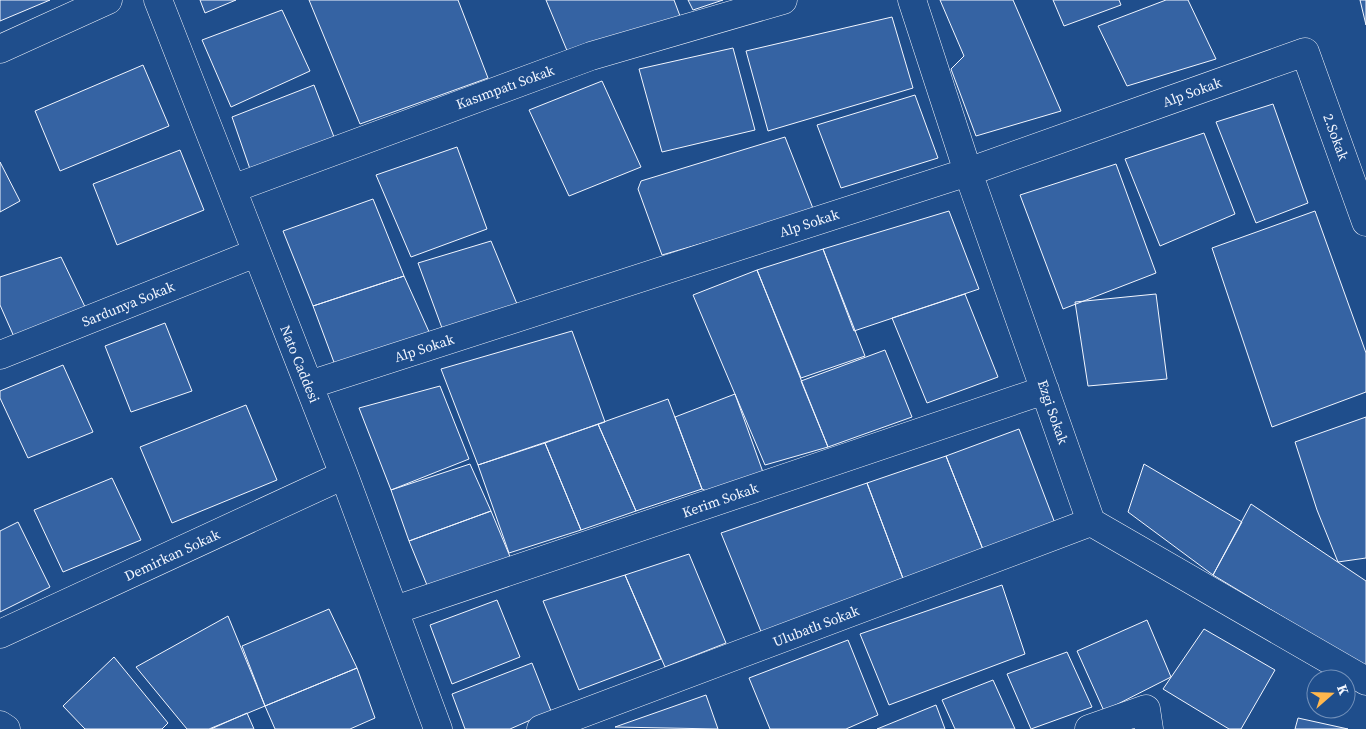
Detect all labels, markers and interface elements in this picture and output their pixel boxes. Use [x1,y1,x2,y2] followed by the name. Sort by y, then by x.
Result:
[453,60,557,114] street label: Kasımpatı Sokak
[1160,72,1225,112] street label: Alp Sokak
[1318,111,1354,163] street label: 2.Sokak
[777,204,842,242] street label: Alp Sokak
[79,276,178,332] street label: Sardunya Sokak
[275,322,325,406] street label: Nato Caddesi
[392,329,457,367] street label: Alp Sokak
[1033,377,1073,447] street label: Ezgi Sokak
[679,478,761,522] street label: Kerim Sokak
[121,524,223,586] street label: Demirkan Sokak
[770,600,862,652] street label: Ulubatlı Sokak
[1306,669,1356,719] north arrow
[1332,682,1354,698] text: K

